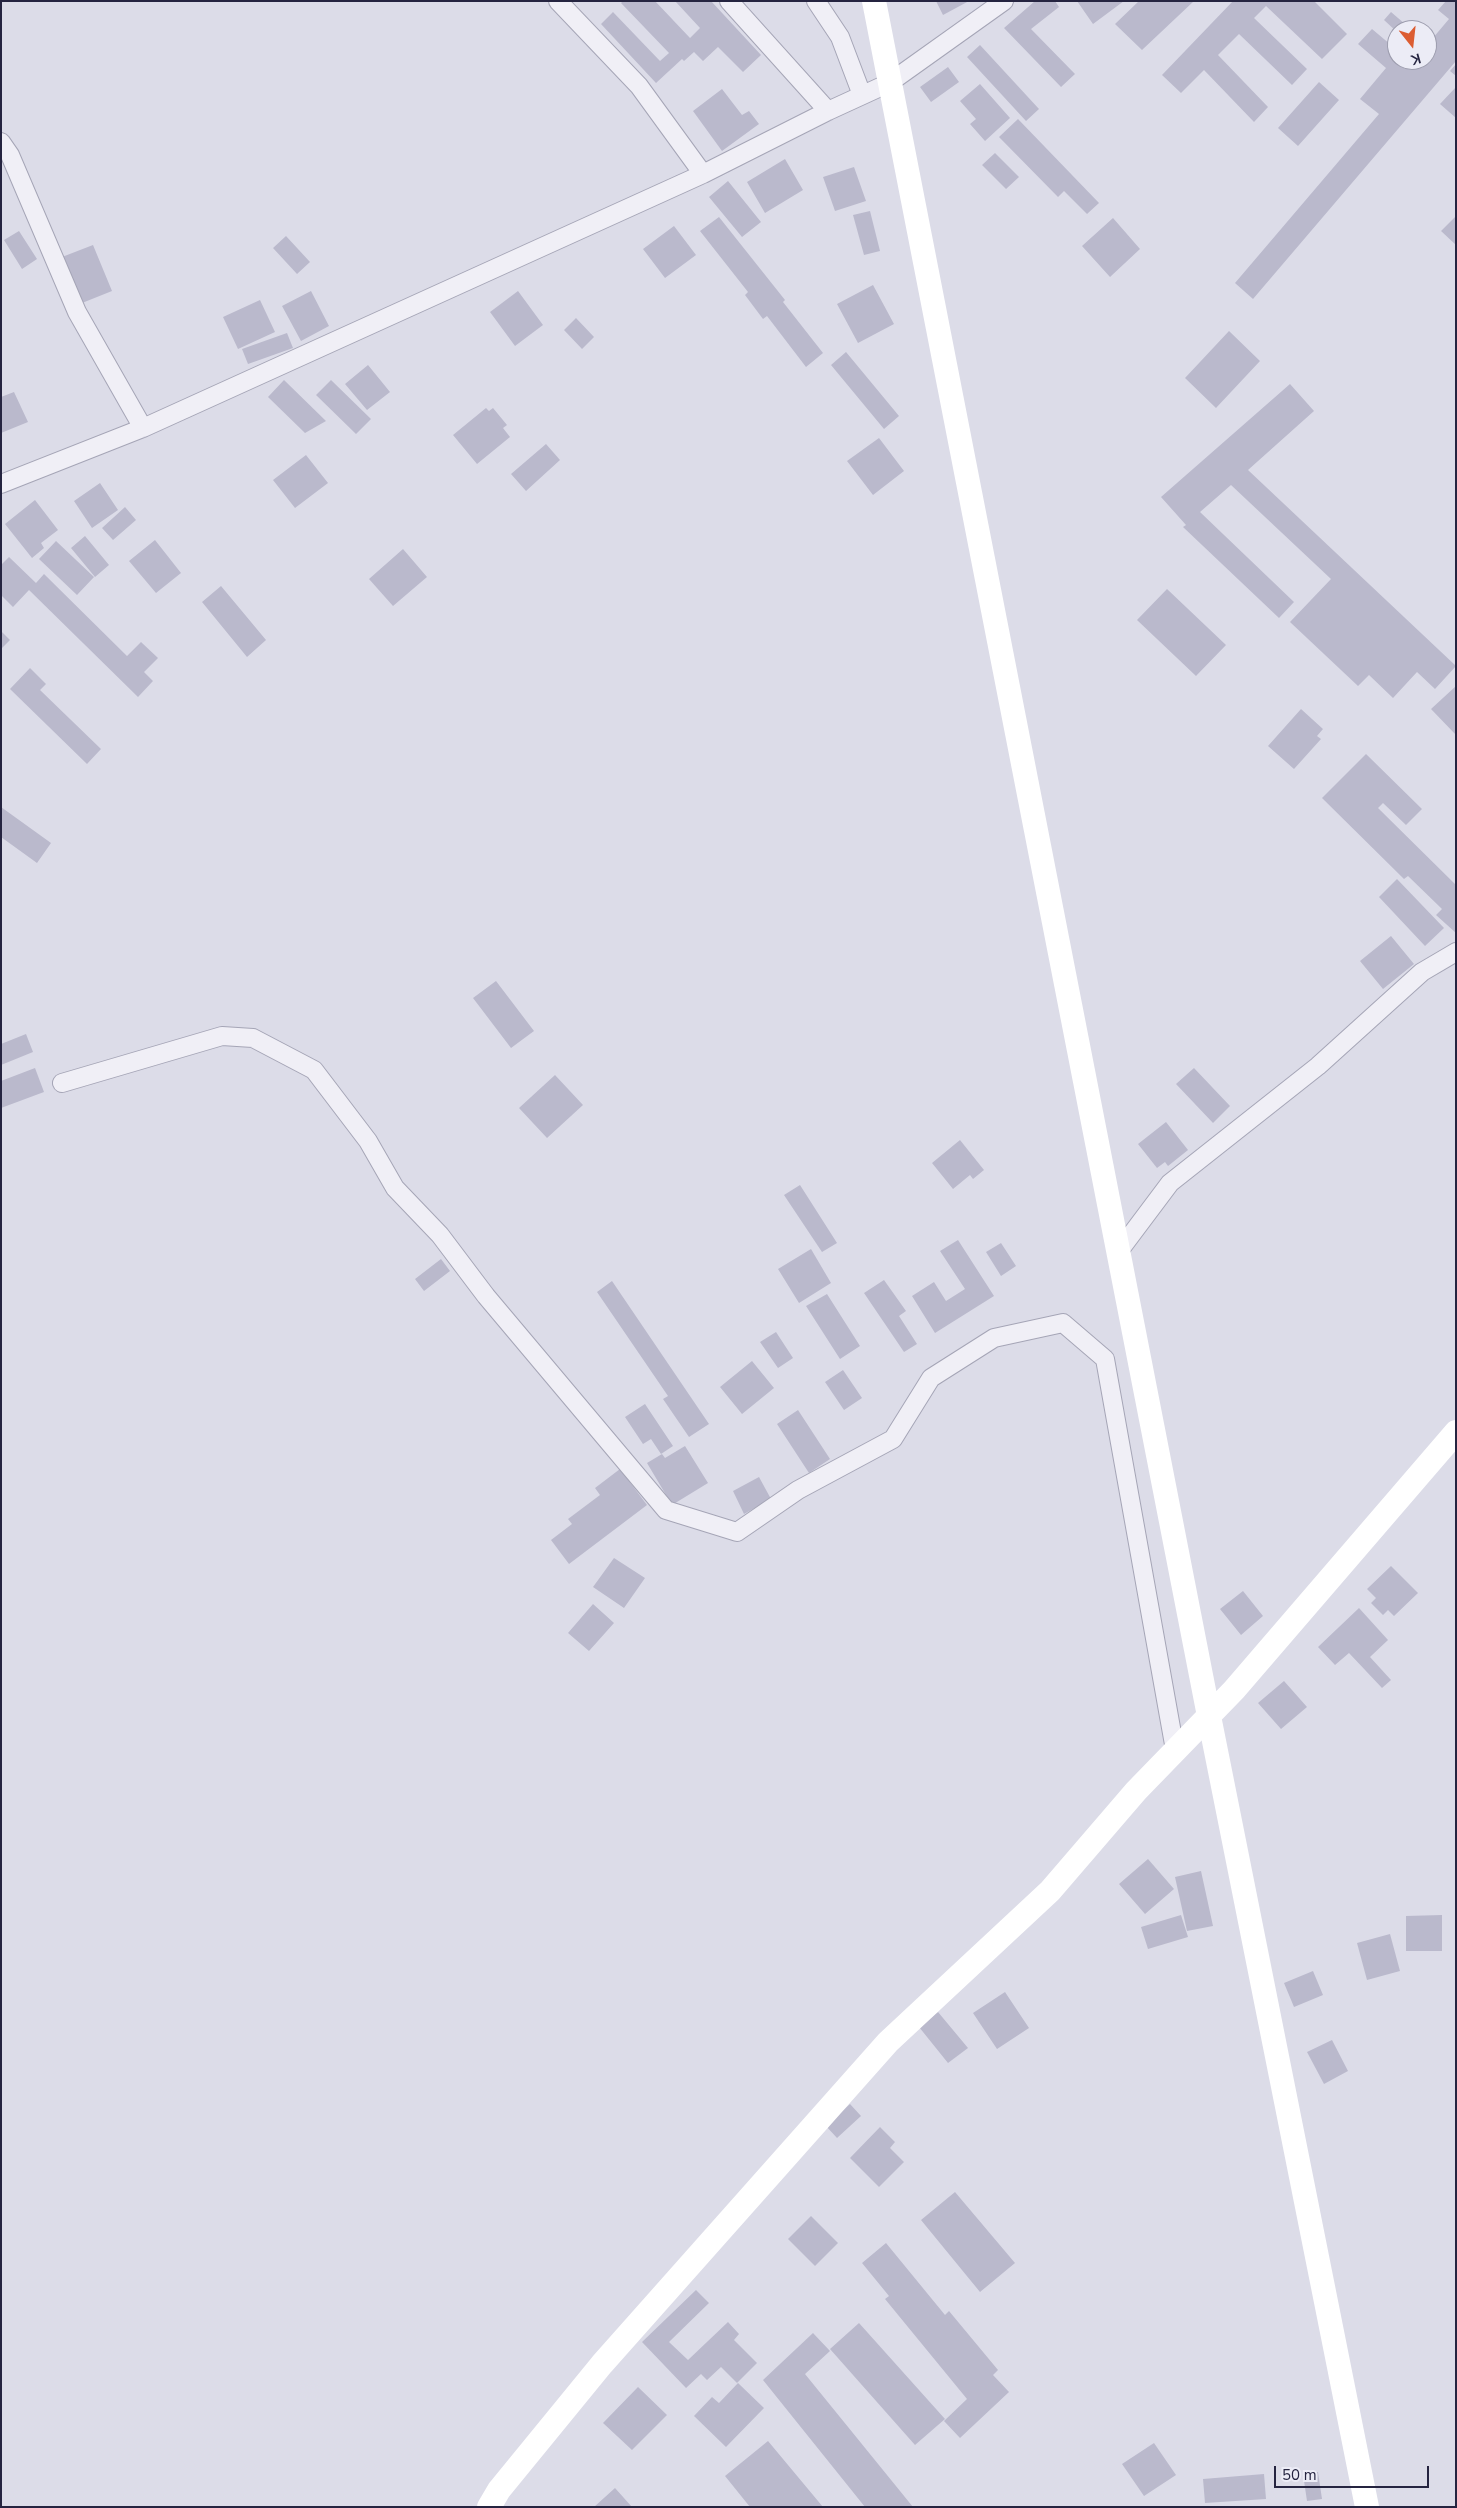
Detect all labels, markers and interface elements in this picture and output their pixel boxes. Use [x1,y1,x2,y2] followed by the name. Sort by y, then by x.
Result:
[1387,20,1437,70] north arrow
[1409,49,1423,69] text: K
[1277,2456,1432,2488] scale bar
[1282,2465,1317,2485] text: 50 m

